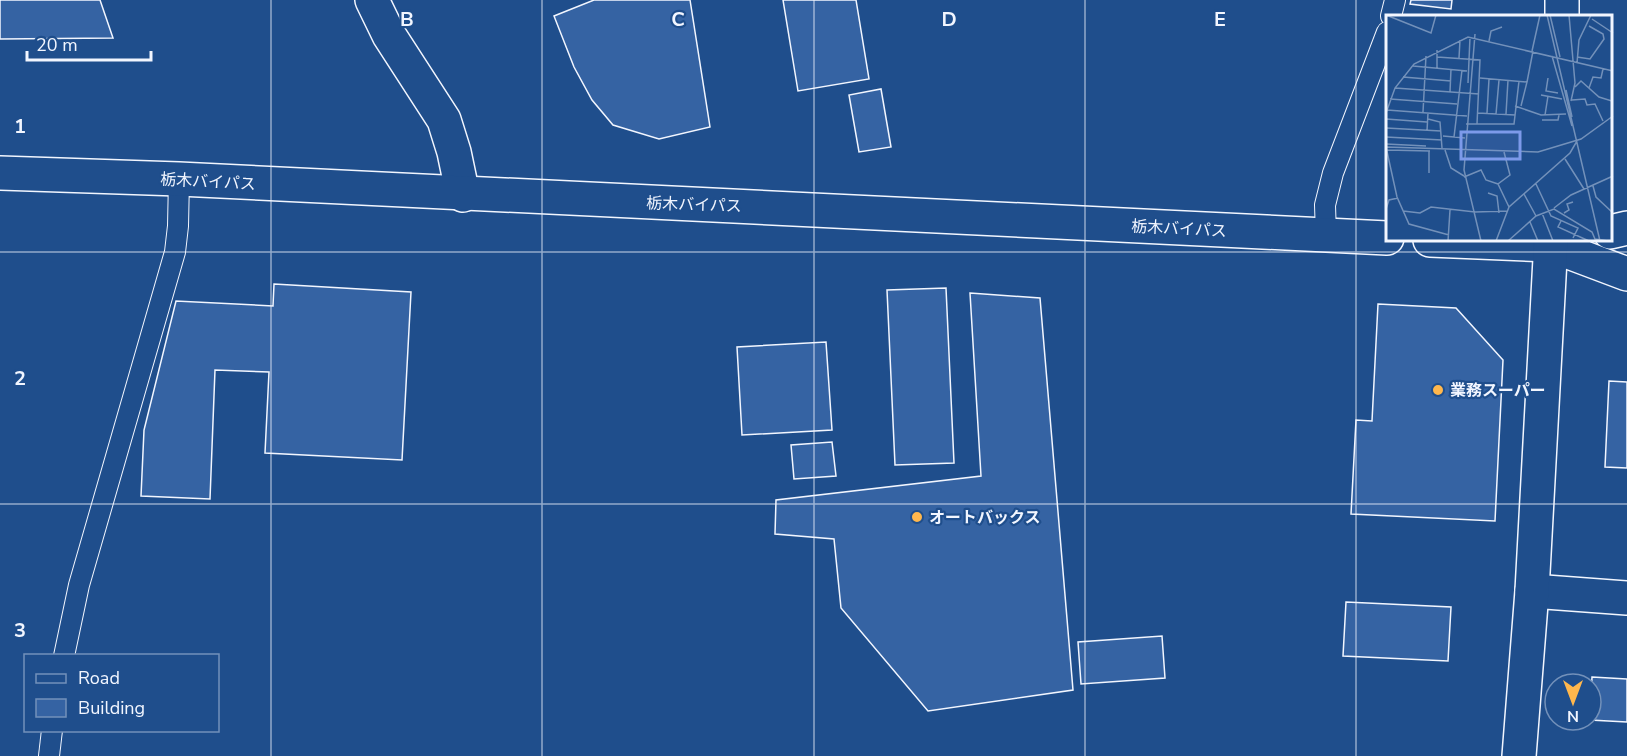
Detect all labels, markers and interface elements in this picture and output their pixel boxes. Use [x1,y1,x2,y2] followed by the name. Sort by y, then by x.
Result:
[400,6,414,33] text: B
[671,6,685,33] text: C
[941,6,957,33] text: D
[1214,6,1226,33] text: E
[1386,15,1612,242] inset map
[27,24,152,62] scale bar
[36,33,78,57] text: 20 m
[14,113,26,140] text: 1
[160,169,256,195] street label: 栃木バイパス
[646,192,742,218] street label: 栃木バイパス
[1131,216,1227,242] street label: 栃木バイパス
[14,365,26,392] text: 2
[1450,380,1546,402] place label: 業務スーパー
[1431,383,1445,397] marker: 業務スーパー
[929,507,1041,529] place label: オートバックス
[910,510,924,524] marker: オートバックス
[14,617,26,644] text: 3
[24,654,219,732] legend
[78,666,120,690] text: Road
[1543,672,1603,732] north arrow
[78,696,145,720] text: Building
[1567,705,1579,727] text: N

